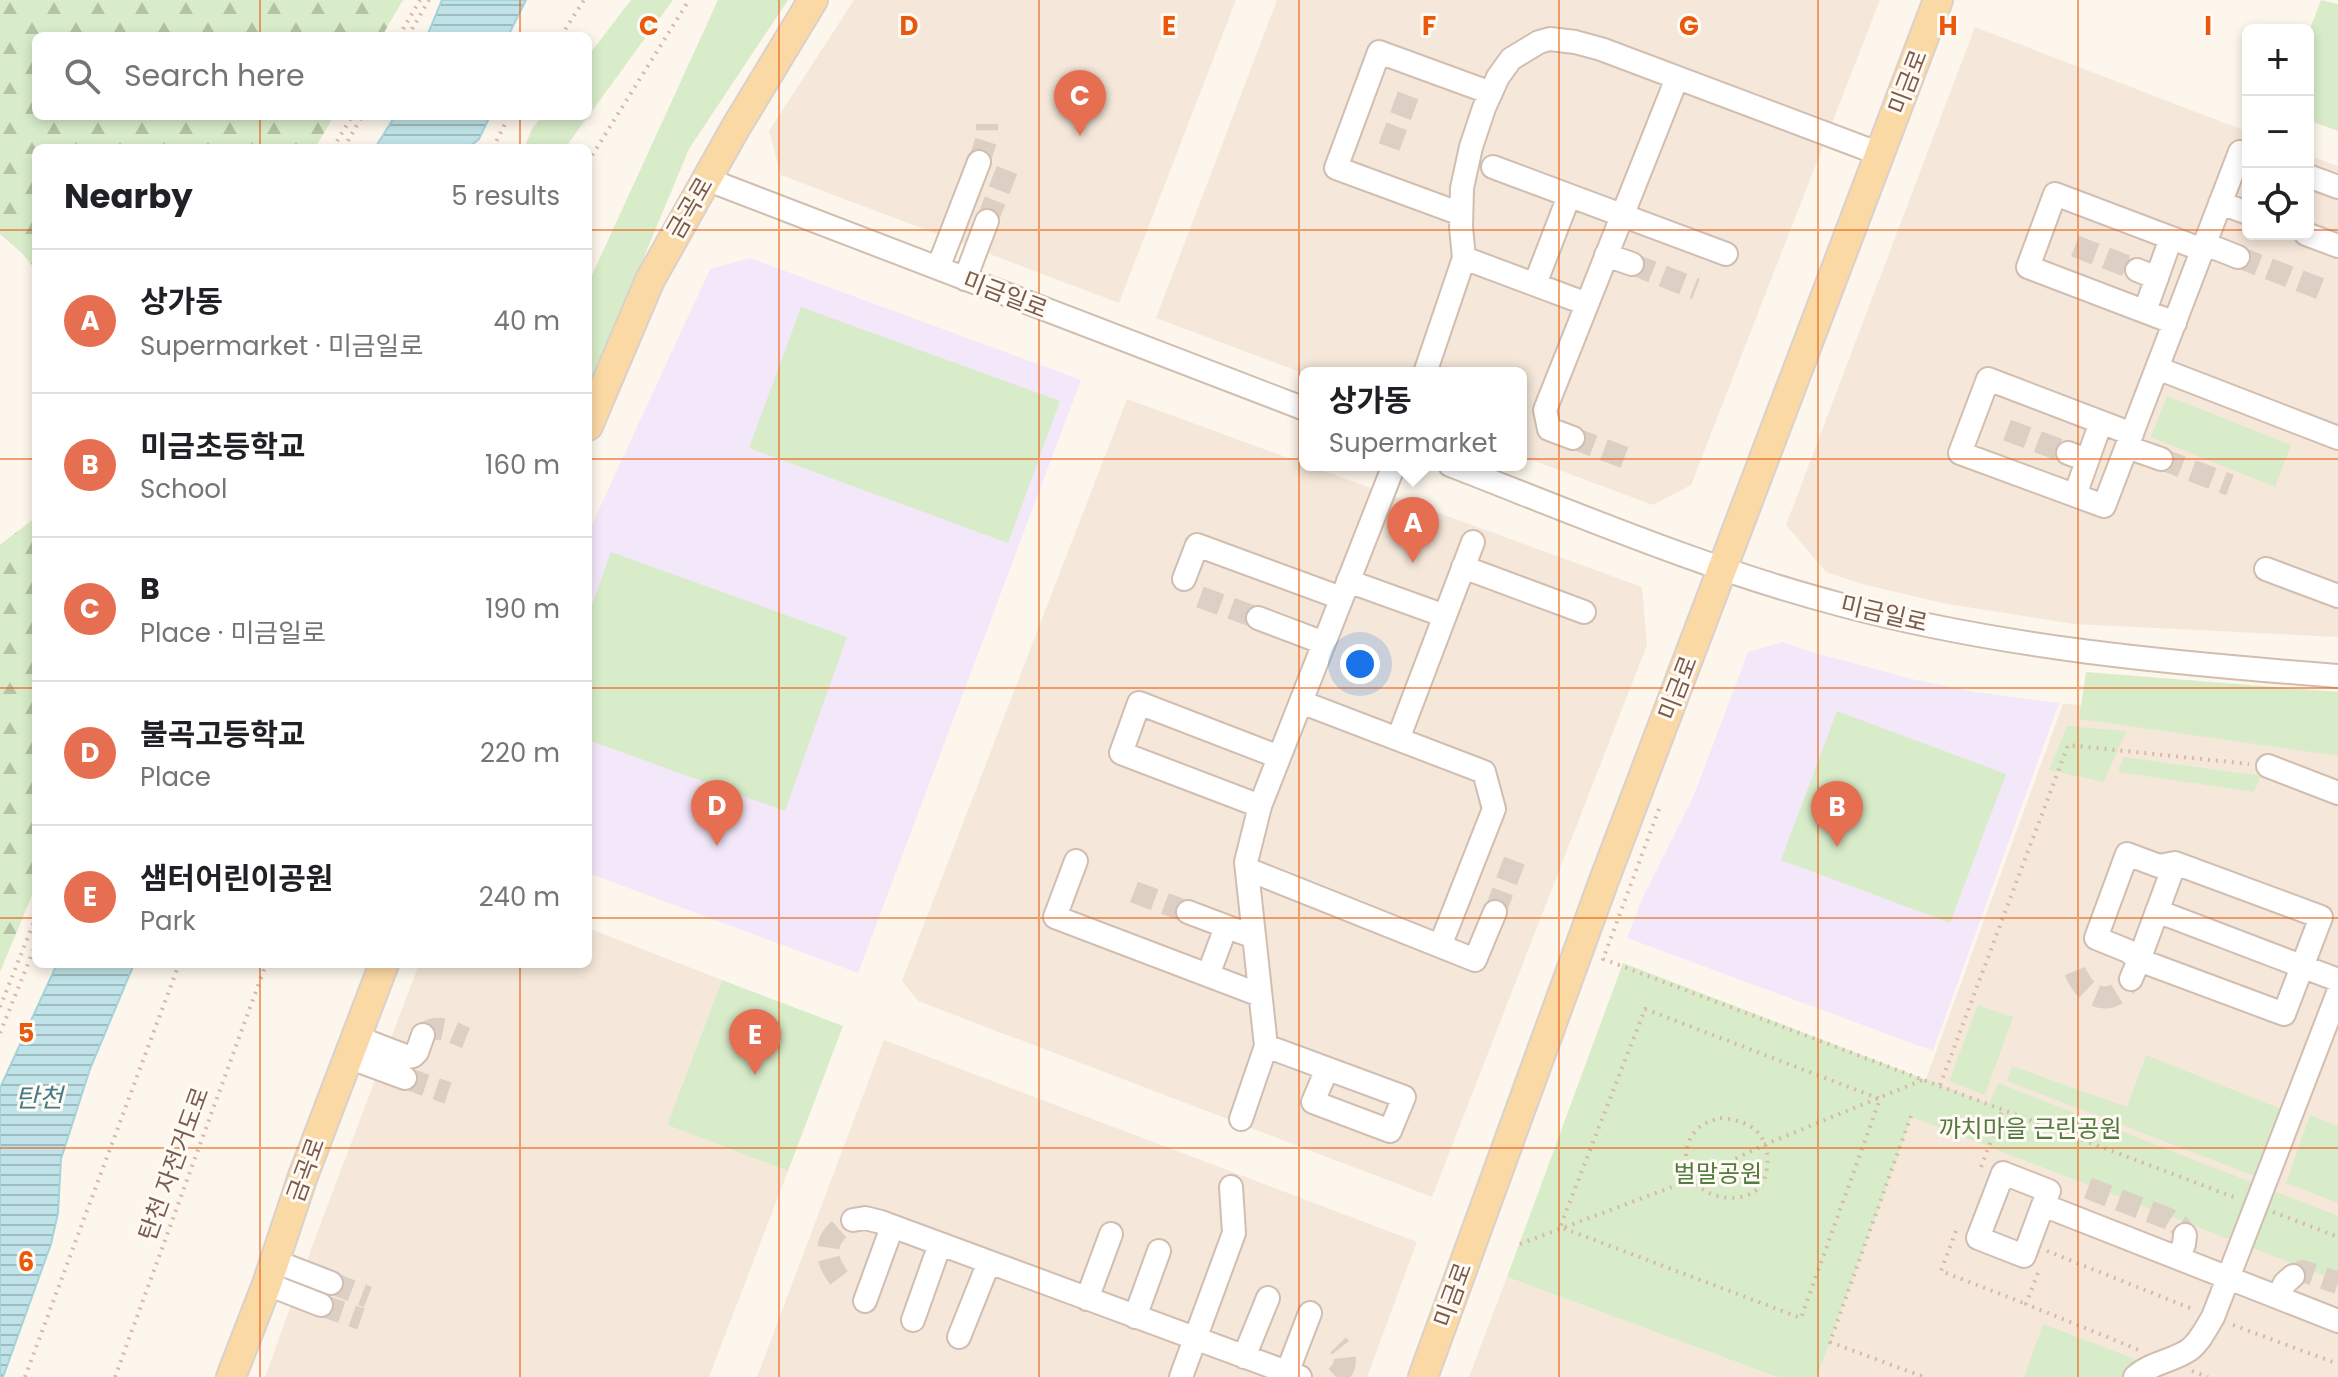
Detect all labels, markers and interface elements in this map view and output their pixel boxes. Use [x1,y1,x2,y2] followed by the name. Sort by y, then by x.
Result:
[639,8,659,44] text: C
[900,8,919,44] text: D
[1162,8,1176,44] text: E
[1422,8,1436,44] text: F
[1679,8,1699,44] text: G
[1938,8,1958,44] text: H
[2204,8,2212,44] text: I
[2242,24,2314,240] map controls
[2242,24,2314,96] button: +
[32,32,592,120] search box
[1880,45,1935,119] street label: 미금로
[60,54,104,98] icon: search
[124,54,305,97] text: Search here
[1054,70,1106,136] pin: C
[2242,96,2314,168] button: −
[2242,168,2314,240] button: locate
[659,171,720,245] street label: 금곡로
[64,172,193,220] text: Nearby
[451,178,560,214] text: 5 results
[958,263,1052,326] street label: 미금일로
[140,280,223,323] text: 상가동
[80,303,100,339] text: A
[494,303,560,339] text: 40 m
[140,328,423,364] text: Supermarket · 미금일로
[1299,367,1527,471] popup
[1329,379,1412,422] text: 상가동
[140,425,306,468] text: 미금초등학교
[1329,425,1497,461] text: Supermarket
[81,447,99,483] text: B
[485,447,560,483] text: 160 m
[140,471,227,507] text: School
[1387,497,1439,563] pin: A
[140,567,160,610] text: B
[1837,588,1931,640] street label: 미금일로
[80,591,100,627] text: C
[485,591,560,627] text: 190 m
[140,615,326,651] text: Place · 미금일로
[1340,644,1380,684] your location
[1650,651,1705,725] street label: 미금로
[140,713,306,756] text: 불곡고등학교
[81,735,99,771] text: D
[480,735,560,771] text: 220 m
[140,759,211,795] text: Place
[691,780,743,846] pin: D
[1811,781,1863,847] pin: B
[140,857,333,900] text: 샘터어린이공원
[83,879,97,915] text: E
[479,879,560,915] text: 240 m
[140,903,196,939] text: Park
[729,1009,781,1075] pin: E
[18,1015,34,1051] text: 5
[15,1080,66,1116] water label: 탄천
[130,1083,217,1245] street label: 탄천 자전거도로
[1938,1112,2122,1145] park label: 까치마을 근린공원
[279,1133,332,1207] street label: 금곡로
[1674,1157,1762,1190] park label: 벌말공원
[18,1244,34,1280] text: 6
[1426,1258,1479,1332] street label: 미금로

